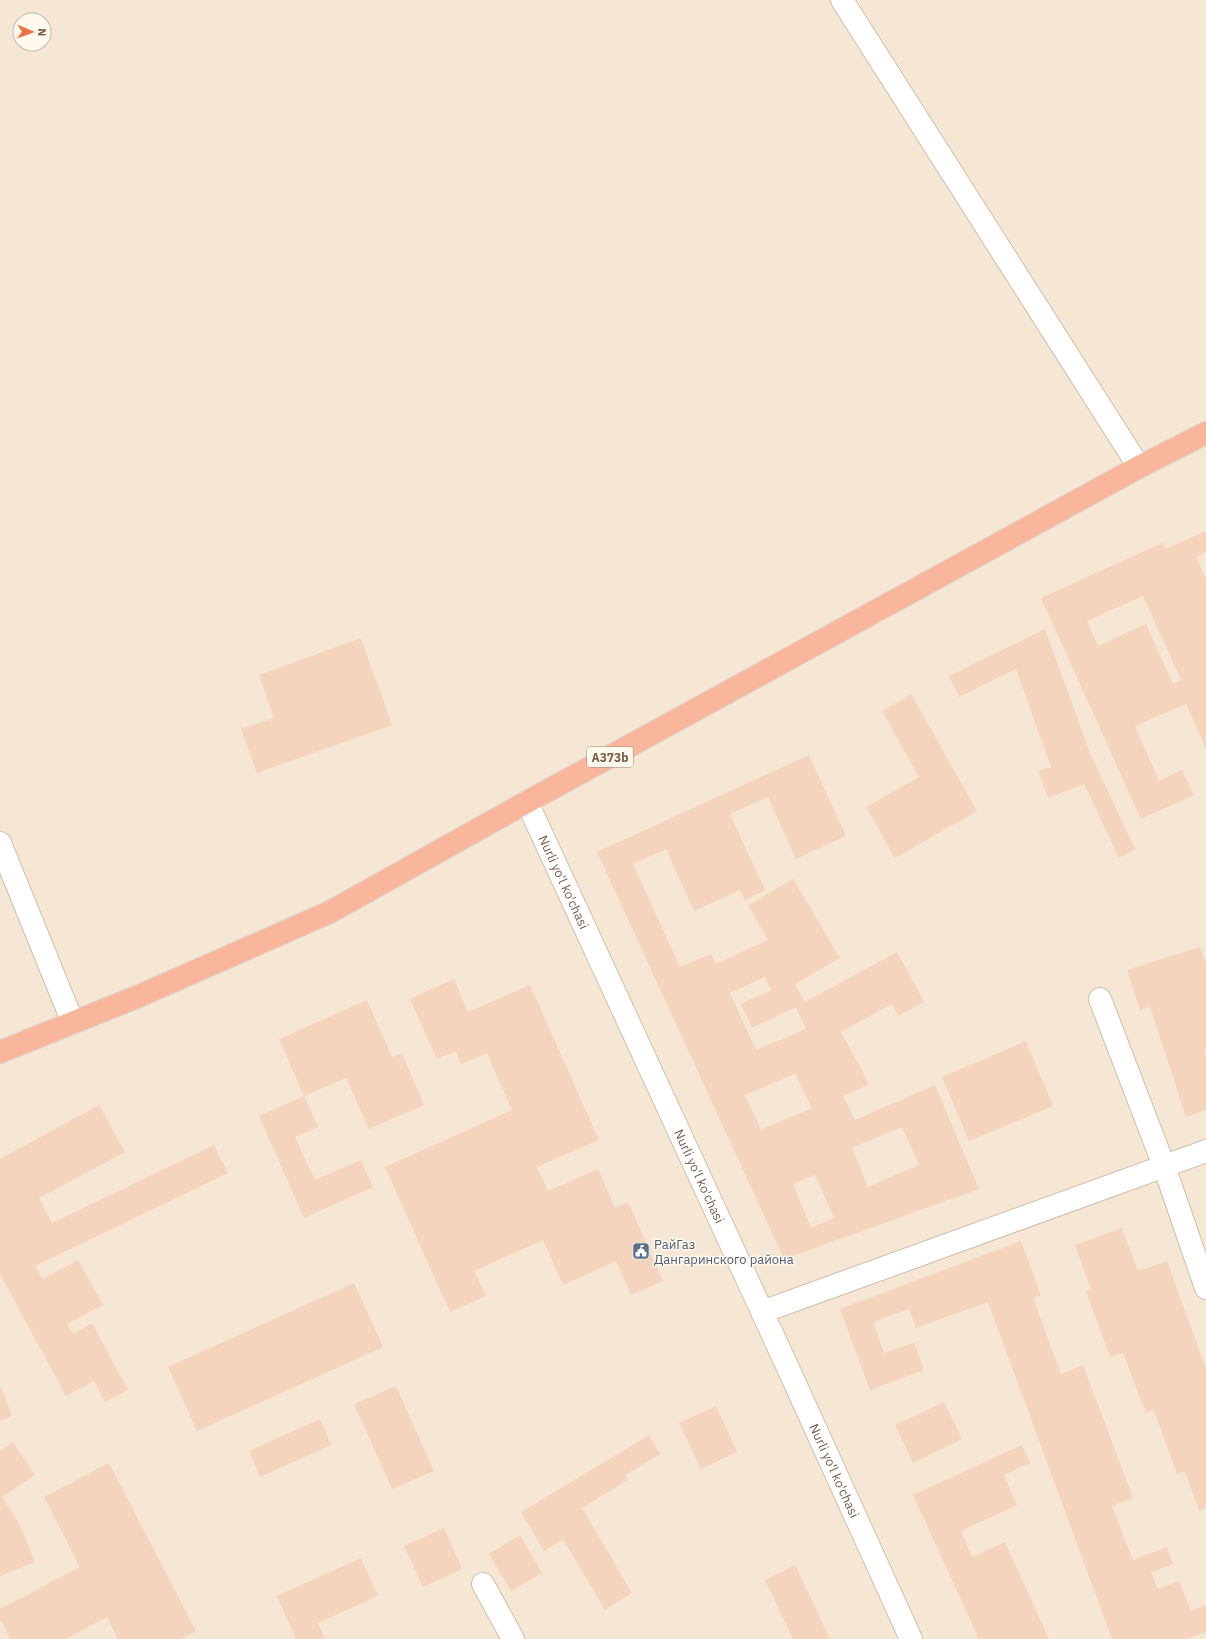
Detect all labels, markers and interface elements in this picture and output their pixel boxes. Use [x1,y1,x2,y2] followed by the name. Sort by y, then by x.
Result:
[12,12,52,52] north arrow
[35,28,49,37] text: N
[587,747,633,767] road number: A373b
[535,832,593,932] street label: Nurli yo'l ko'chasi
[671,1126,729,1226] street label: Nurli yo'l ko'chasi
[654,1236,794,1268] place label: РайГаз Дангаринского района
[631,1241,651,1261] public building icon: РайГаз Дангаринского района
[806,1421,863,1520] street label: Nurli yo'l ko'chasi

